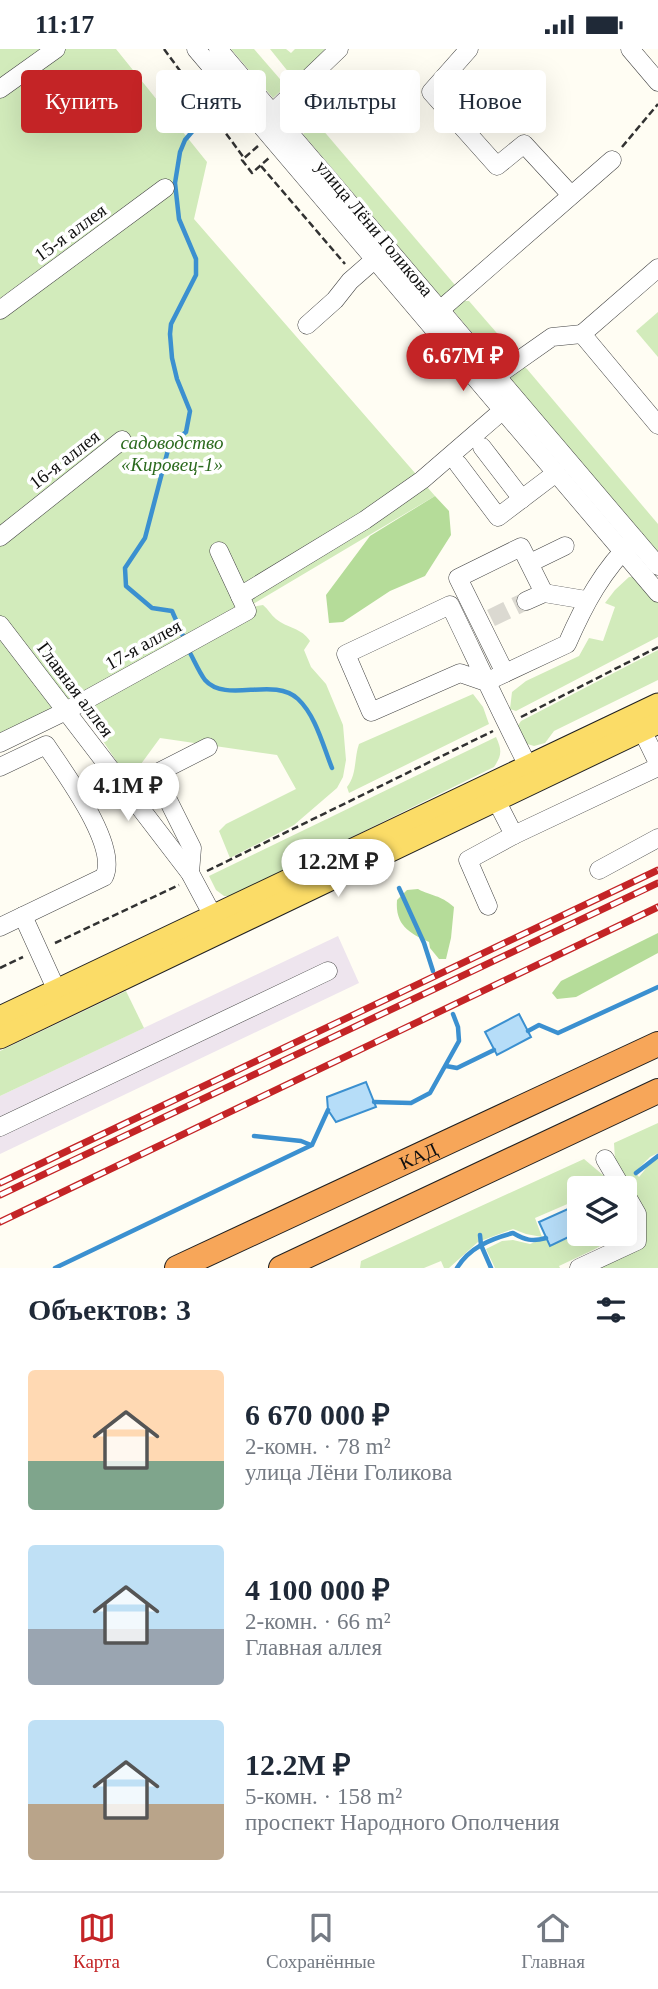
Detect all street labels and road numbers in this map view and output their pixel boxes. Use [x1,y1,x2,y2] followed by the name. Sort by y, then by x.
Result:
[312,156,438,301] street label: улица Лёни Голикова
[30,199,110,265] street label: 15-я аллея
[25,425,104,493] street label: 16-я аллея
[102,615,185,674] street label: 17-я аллея
[33,638,118,741] street label: Главная аллея
[396,1138,441,1174] street label: КАД

